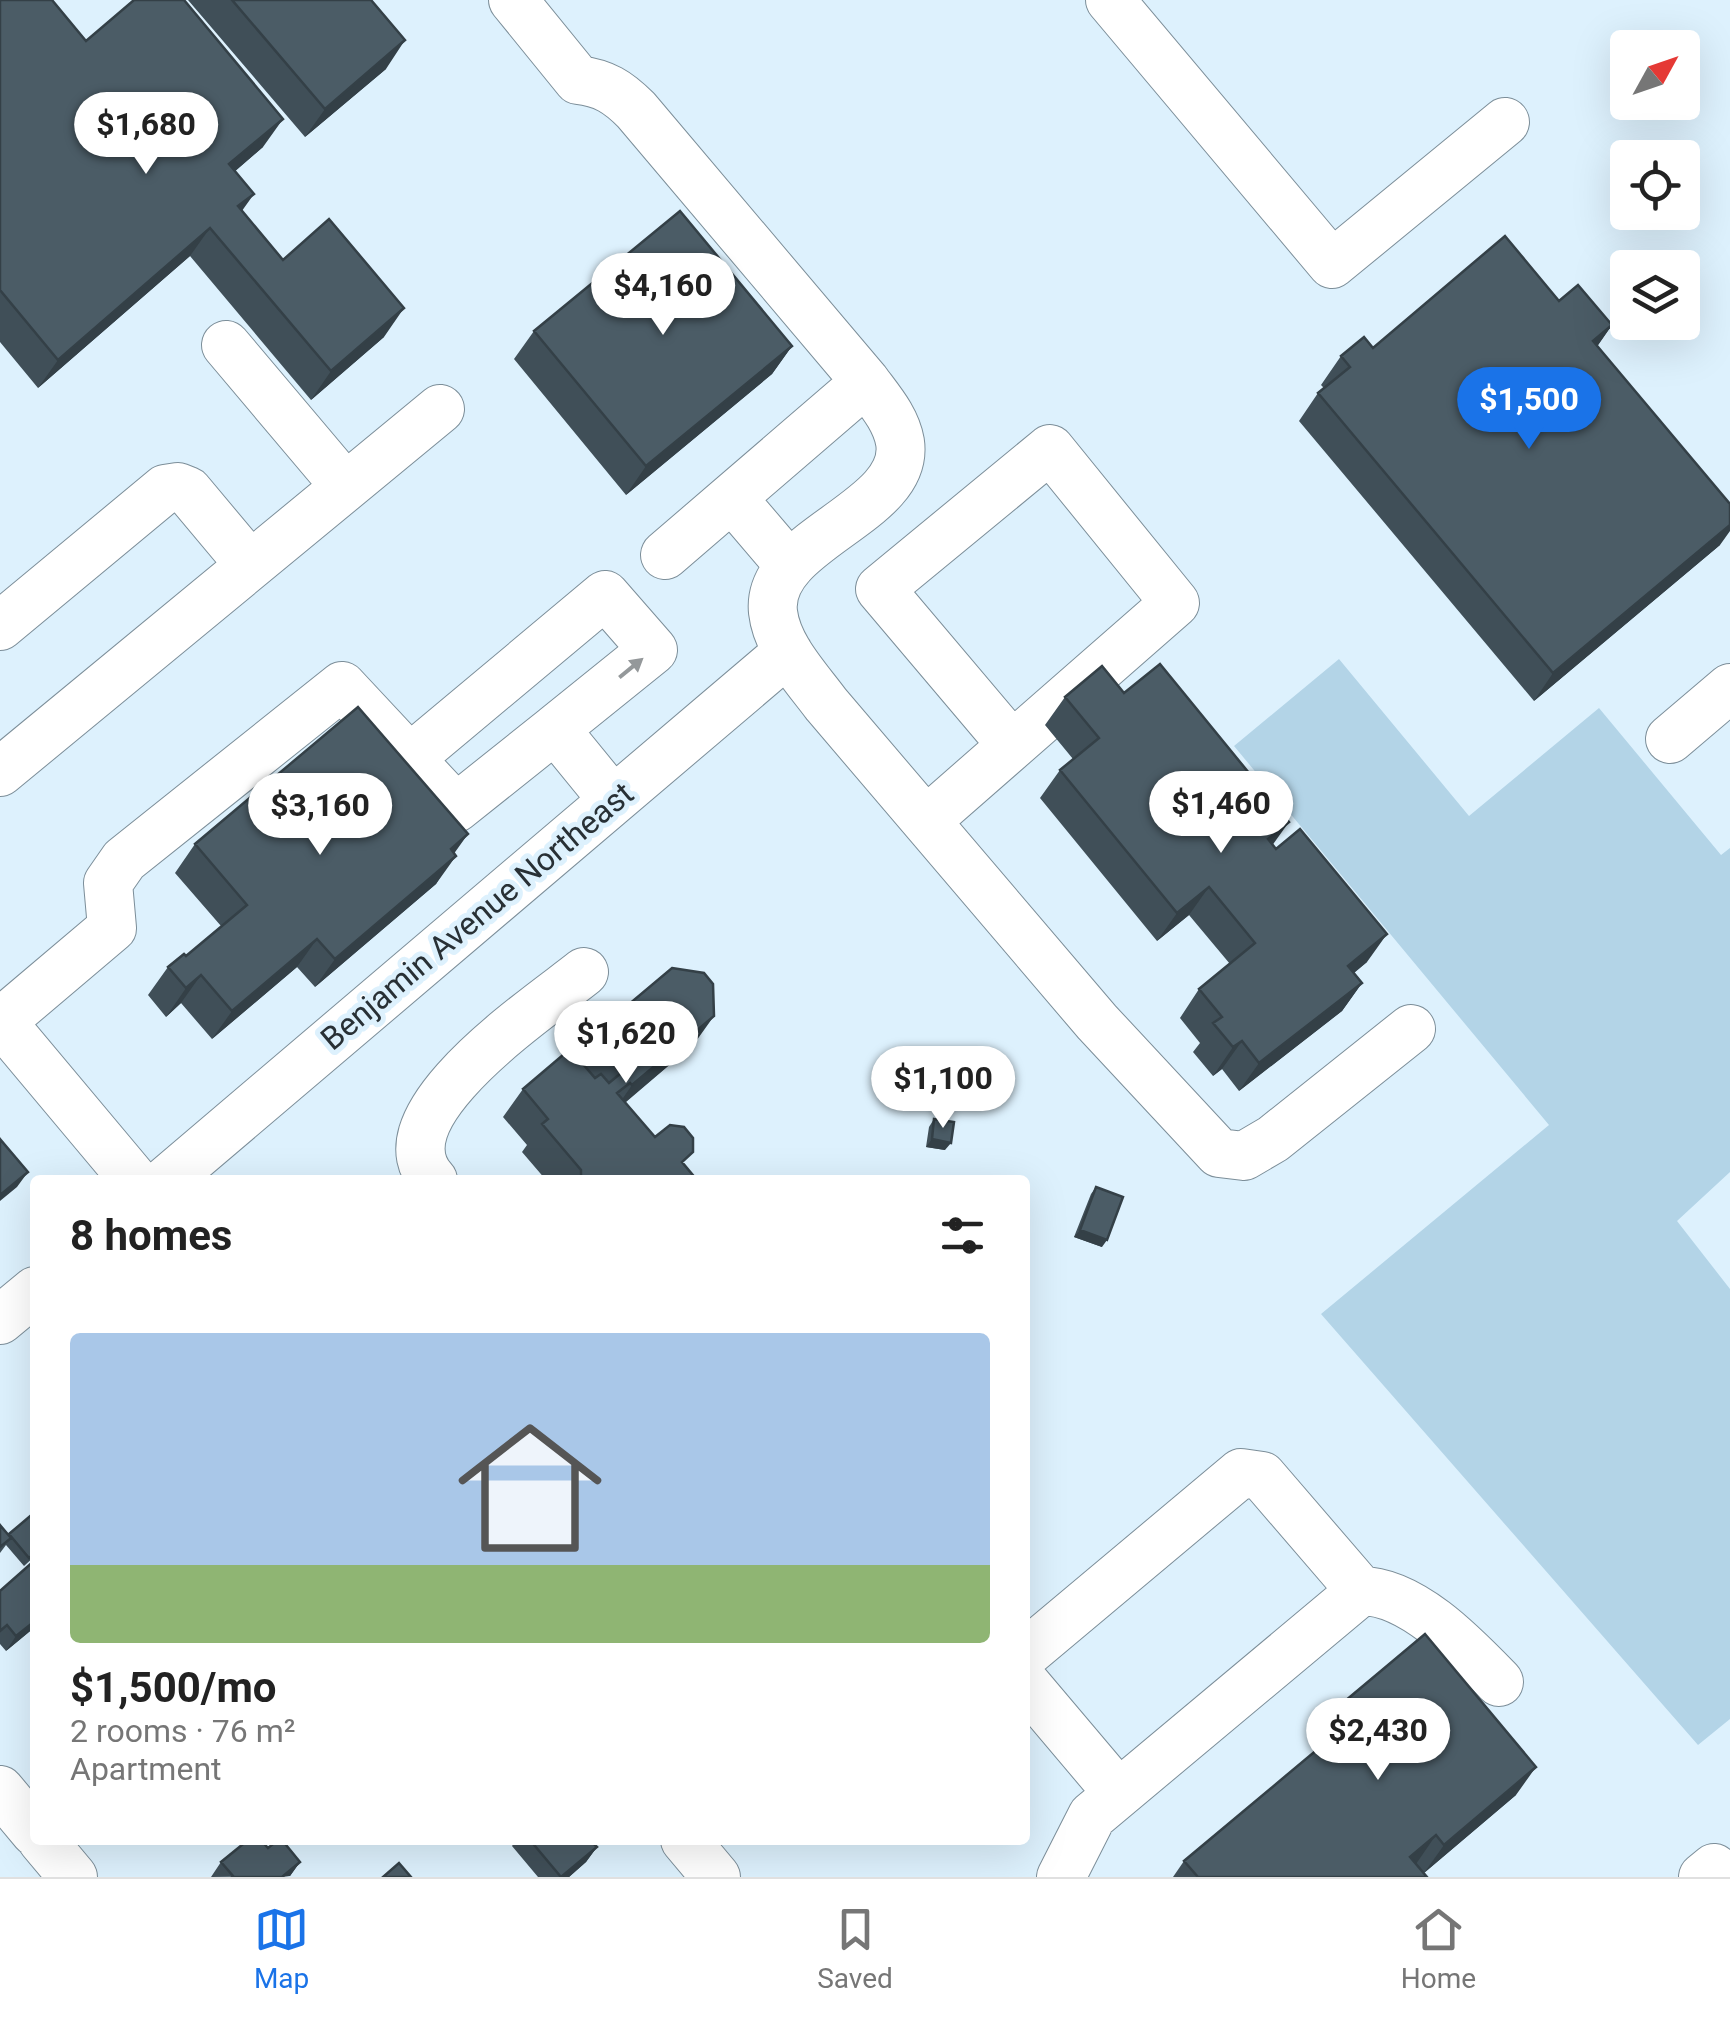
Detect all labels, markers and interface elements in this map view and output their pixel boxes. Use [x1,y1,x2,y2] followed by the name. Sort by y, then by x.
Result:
[1610,30,1700,120] north arrow
[1610,30,1700,340] map controls
[65,92,227,177] pin: $1,680
[96,105,196,143] text: $1,680
[1610,140,1700,230] button: locate
[1610,250,1700,340] button: layers
[582,253,744,338] pin: $4,160
[613,266,713,304] text: $4,160
[1448,367,1610,452] pin: $1,500
[1479,380,1579,418] text: $1,500
[618,658,643,679] one-way arrow
[1140,771,1302,856] pin: $1,460
[239,773,401,858] pin: $3,160
[313,774,641,1058] street label: Benjamin Avenue Northeast
[1171,784,1271,822] text: $1,460
[270,786,370,824] text: $3,160
[545,1001,707,1086] pin: $1,620
[576,1014,676,1052] text: $1,620
[862,1046,1024,1131] pin: $1,100
[893,1059,993,1097] text: $1,100
[935,1208,990,1263] icon: filters
[70,1211,232,1260] text: 8 homes
[440,1398,620,1578] icon: home
[70,1663,277,1712] text: $1,500/mo
[1297,1698,1459,1783] pin: $2,430
[1328,1711,1428,1749] text: $2,430
[70,1712,295,1750] text: 2 rooms · 76 m²
[70,1750,222,1788] text: Apartment
[254,1902,309,1995] tab: Map
[817,1902,893,1995] tab: Saved
[1401,1902,1476,1995] tab: Home

